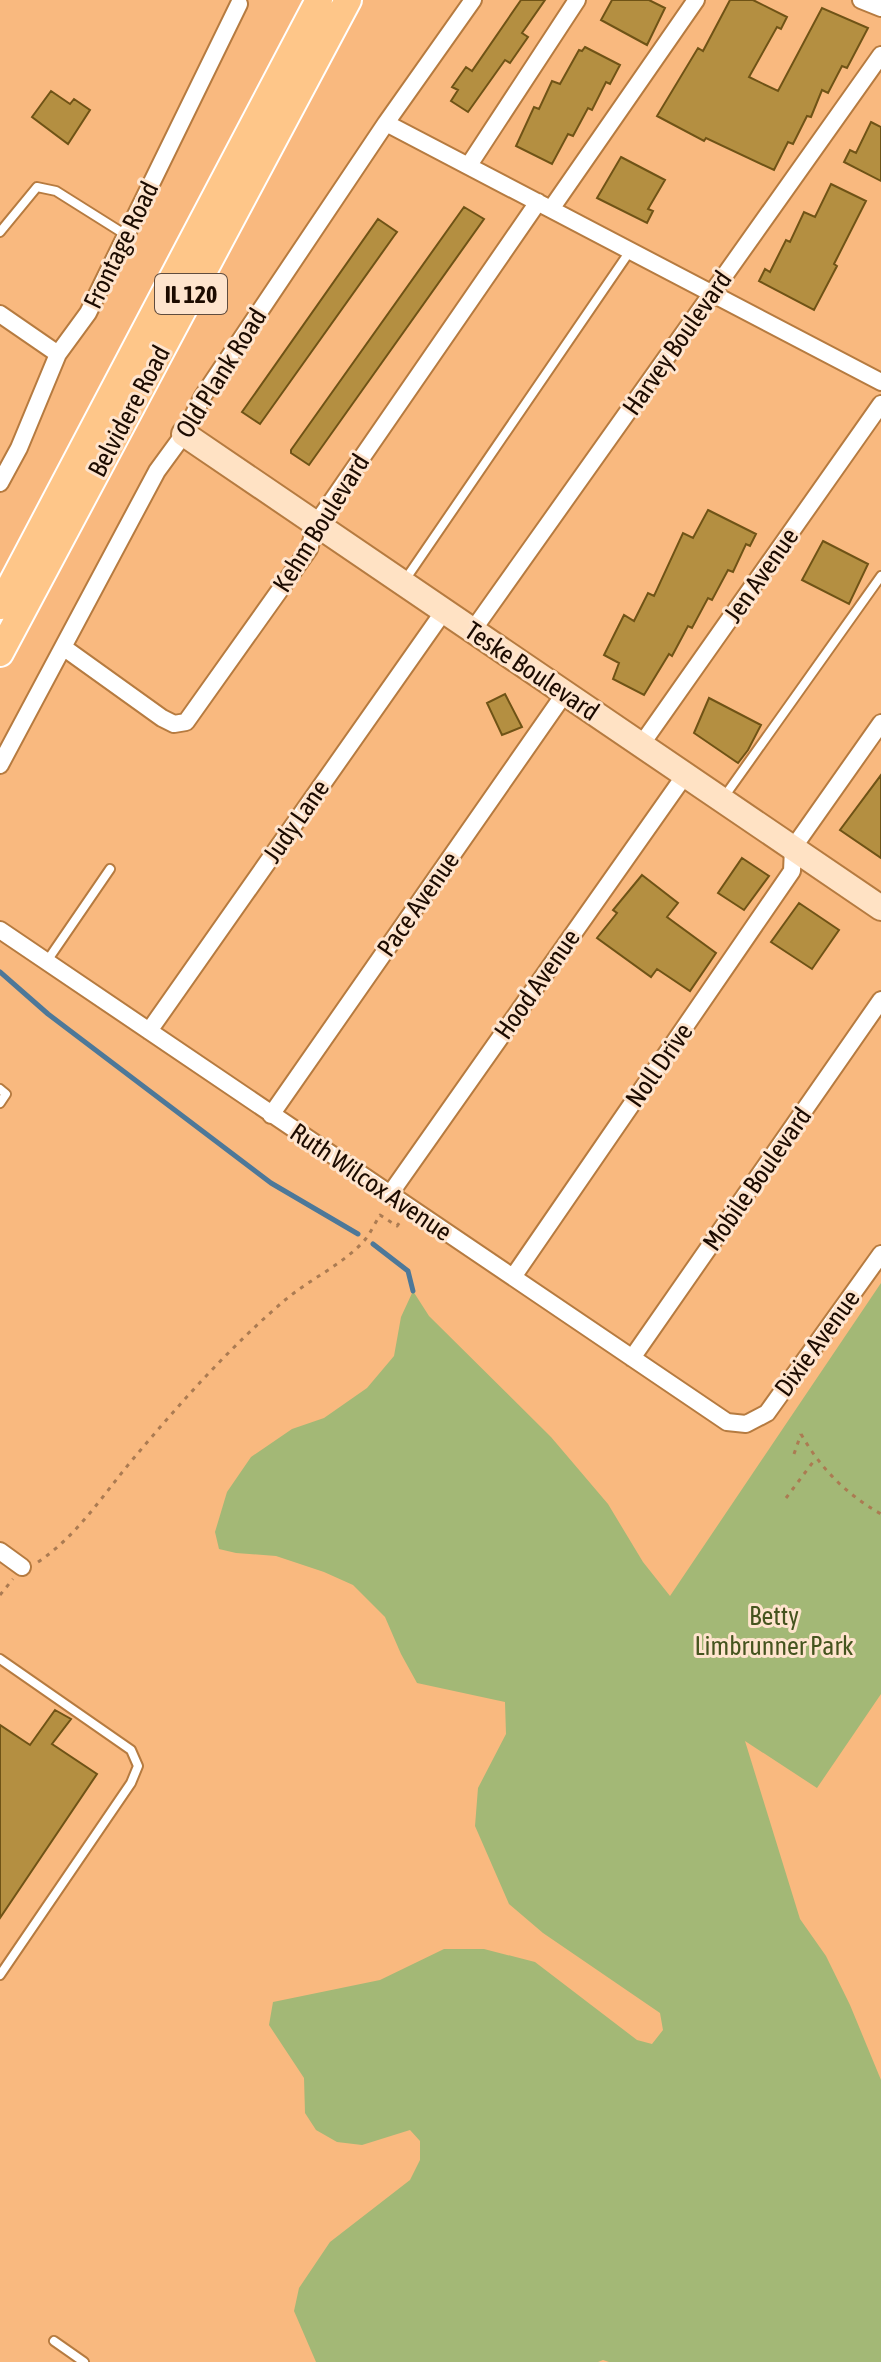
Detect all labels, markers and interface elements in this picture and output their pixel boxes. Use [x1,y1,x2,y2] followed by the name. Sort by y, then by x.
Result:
[77,177,165,313] street label: Frontage Road
[616,265,738,421] street label: Harvey Boulevard
[155,274,227,314] road number: IL 120
[169,303,273,443] street label: Old Plank Road
[82,340,176,482] street label: Belvidere Road
[267,449,375,597] street label: Kehm Boulevard
[718,522,804,628] street label: Jen Avenue
[459,615,605,727] street label: Teske Boulevard
[257,774,335,868] street label: Judy Lane
[371,846,465,962] street label: Pace Avenue
[488,923,586,1045] street label: Hood Avenue
[619,1017,699,1113] street label: Noll Drive
[697,1102,817,1256] street label: Mobile Boulevard
[285,1117,457,1247] street label: Ruth Wilcox Avenue
[768,1284,866,1402] street label: Dixie Avenue
[695,1601,854,1661] park label: Betty Limbrunner Park

